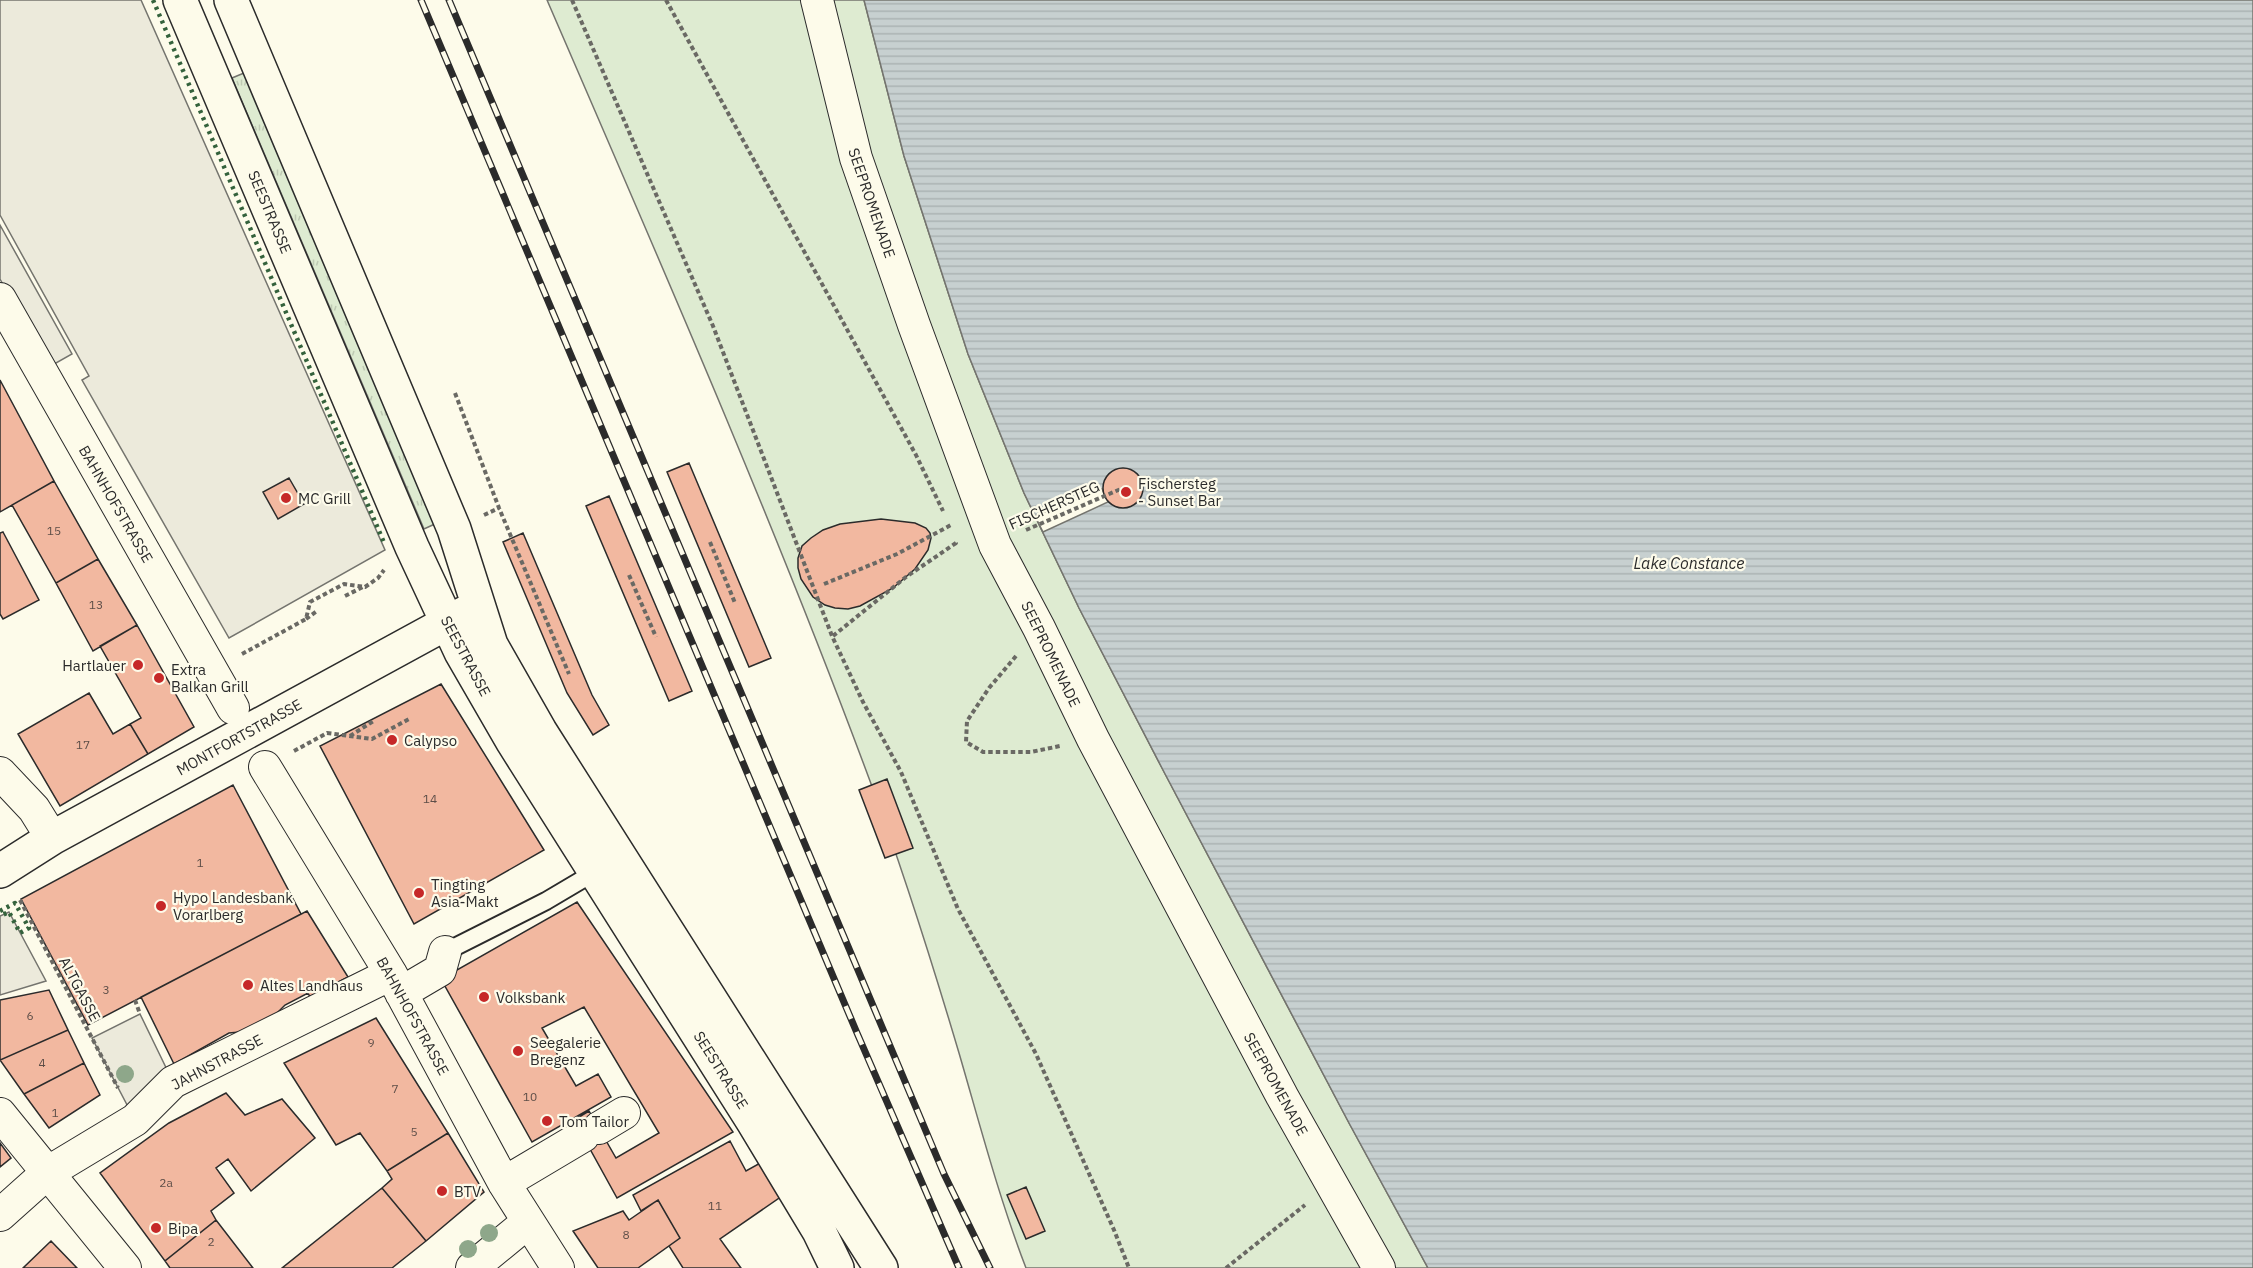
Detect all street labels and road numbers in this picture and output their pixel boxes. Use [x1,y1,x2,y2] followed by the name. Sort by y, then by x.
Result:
[844,145,900,261] street label: SEEPROMENADE
[244,168,296,256] street label: SEESTRASSE
[75,442,157,566] street label: BAHNHOFSTRASSE
[1006,476,1102,534] street label: FISCHERSTEG
[1017,598,1085,710] street label: SEEPROMENADE
[437,612,495,700] street label: SEESTRASSE
[173,695,305,779] street label: MONTFORTSTRASSE
[55,953,105,1025] street label: ALTGASSE
[373,953,453,1079] street label: BAHNHOFSTRASSE
[689,1027,753,1113] street label: SEESTRASSE
[1240,1029,1312,1139] street label: SEEPROMENADE
[168,1030,266,1094] street label: JAHNSTRASSE

